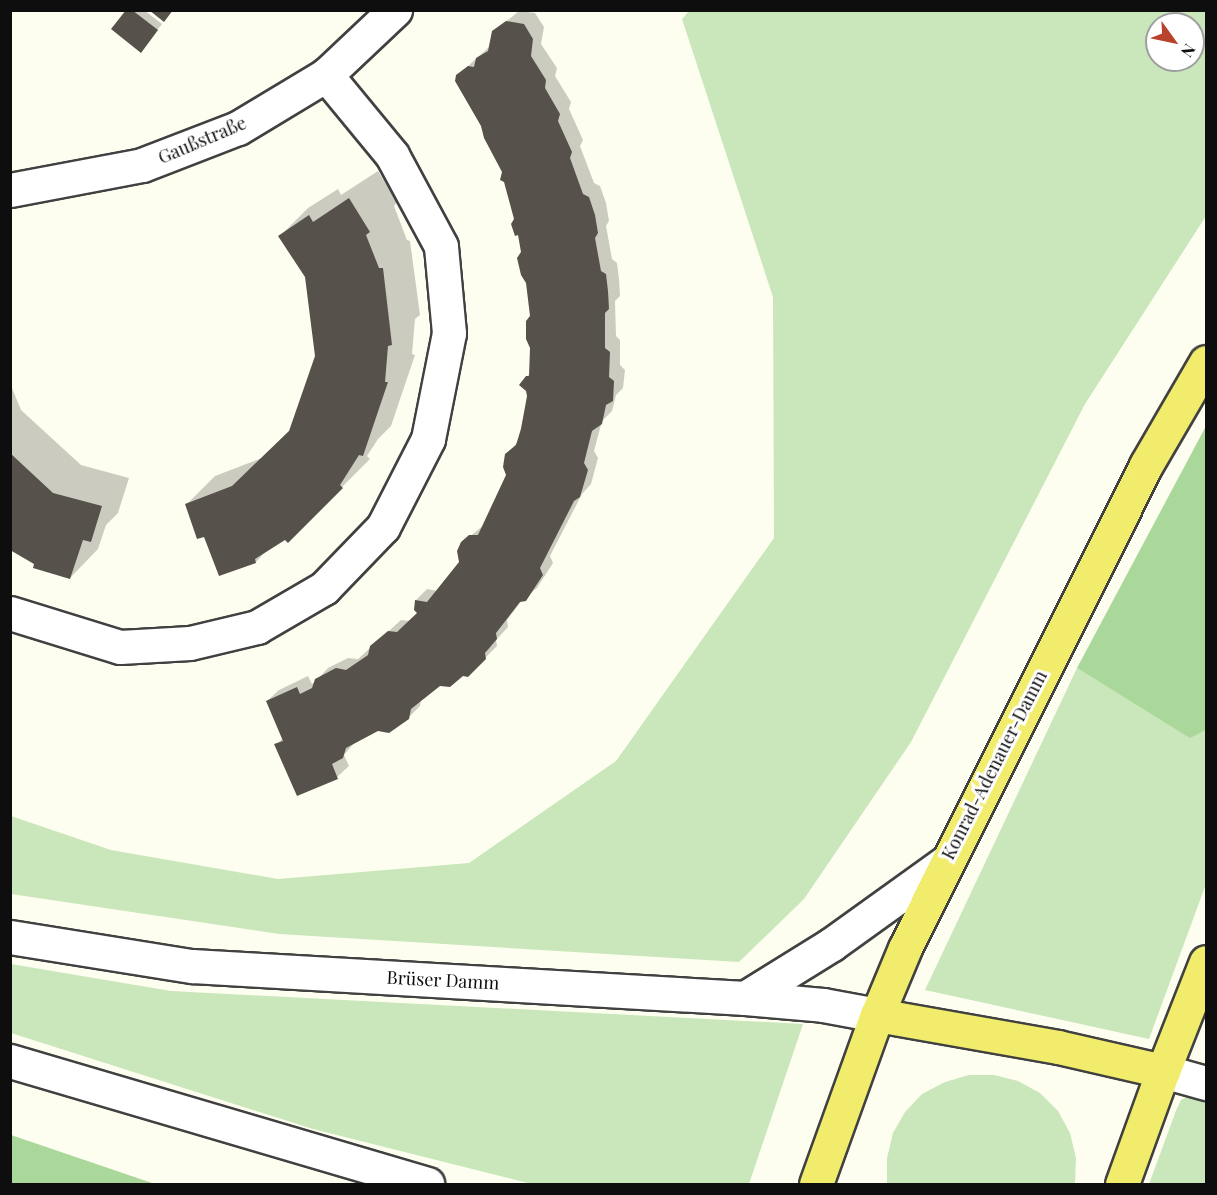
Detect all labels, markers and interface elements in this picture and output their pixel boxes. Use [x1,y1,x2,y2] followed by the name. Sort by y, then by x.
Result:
[1145,12,1205,72] north arrow
[1177,40,1201,62] text: N
[155,112,249,168] street label: Gaußstraße
[937,667,1051,863] street label: Konrad-Adenauer-Damm
[386,966,500,994] street label: Brüser Damm

